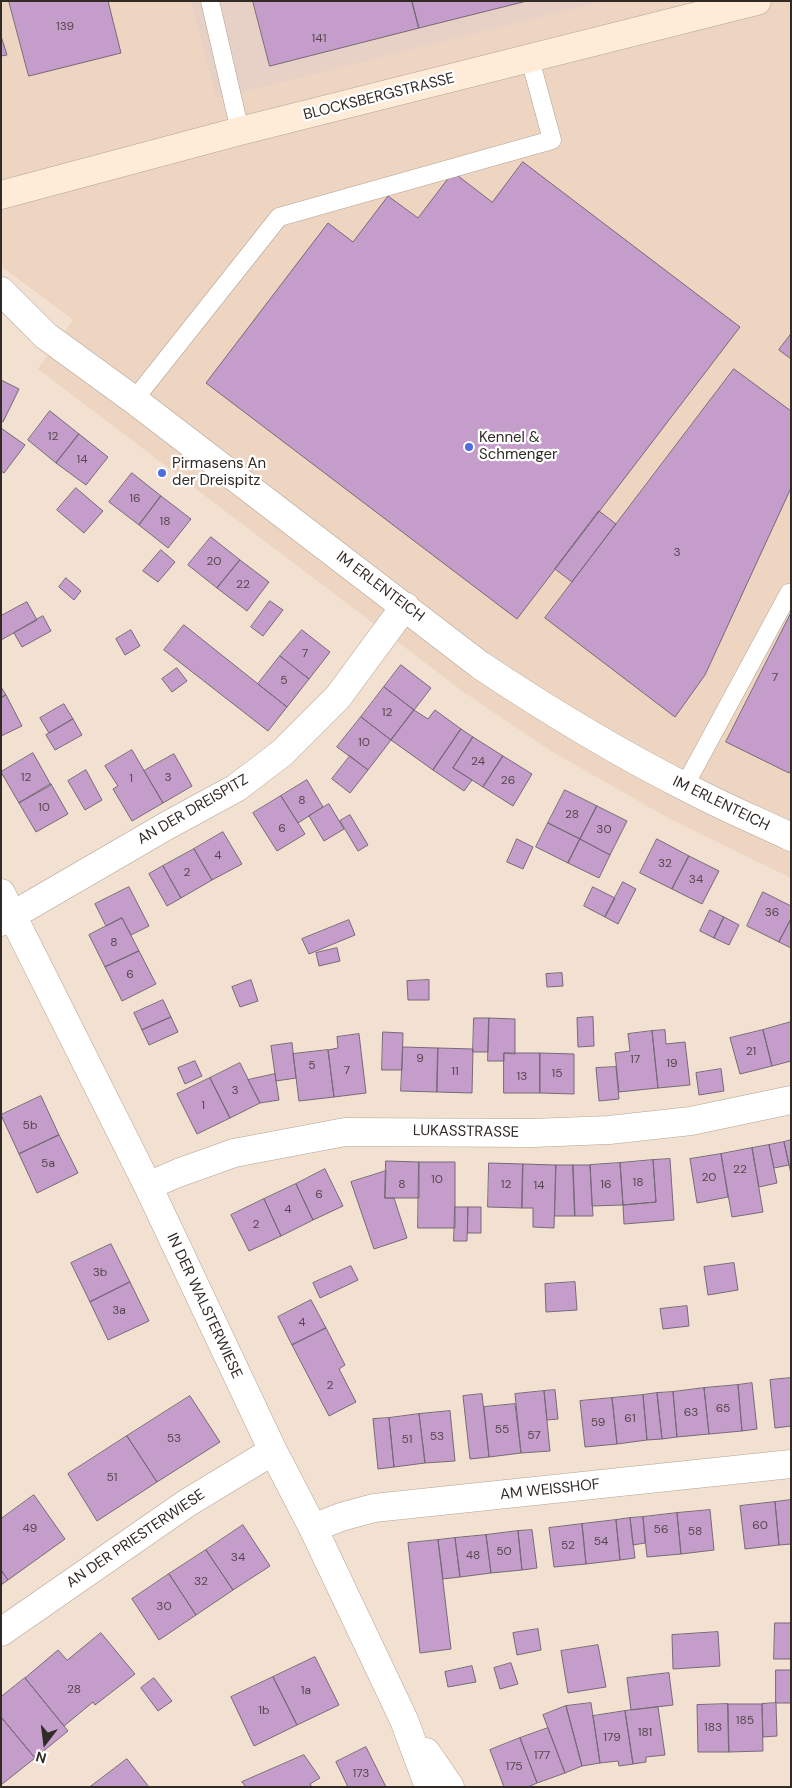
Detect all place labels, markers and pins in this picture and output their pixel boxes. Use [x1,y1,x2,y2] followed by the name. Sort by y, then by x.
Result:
[479,429,558,464] place label: Kennel & Schmenger
[463,441,475,453] marker: Kennel & Schmenger
[172,455,266,490] place label: Pirmasens An der Dreispitz
[156,467,168,479] marker: Pirmasens An der Dreispitz

